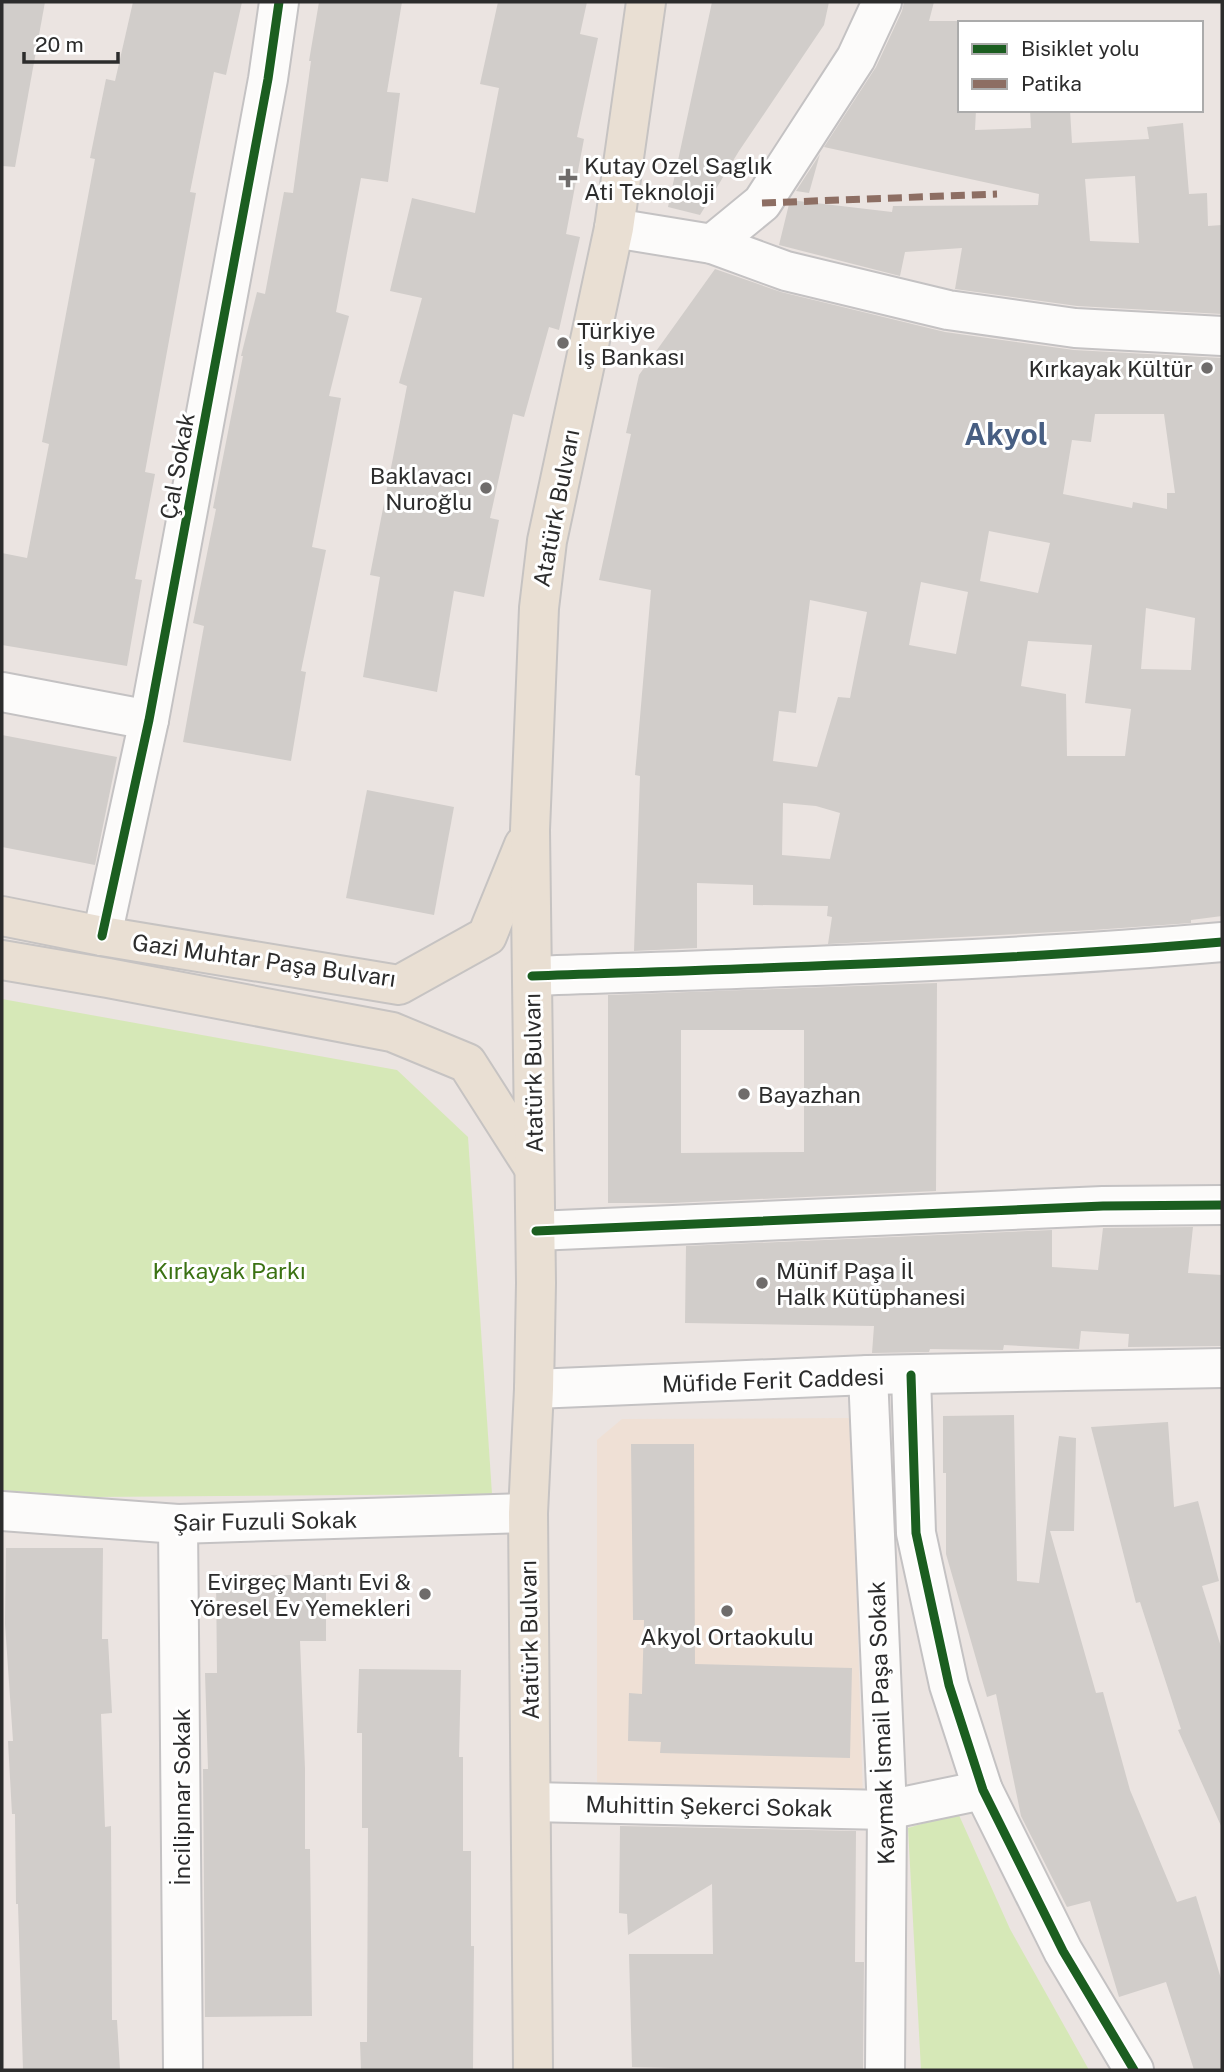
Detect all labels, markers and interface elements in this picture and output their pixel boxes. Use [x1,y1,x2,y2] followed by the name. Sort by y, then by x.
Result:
[24,21,119,65] scale bar
[958,21,1203,112] legend
[35,32,84,57] text: 20 m
[1021,36,1140,61] text: Bisiklet yolu
[1021,71,1082,96] text: Patika
[584,152,773,205] place label: Kutay Ozel Saglık Ati Teknoloji
[558,168,578,188] marker: Kutay Ozel Saglık Ati Teknoloji
[577,317,684,370] place label: Türkiye İş Bankası
[555,335,571,351] marker: Türkiye İş Bankası
[1029,355,1193,382] place label: Kırkayak Kültür
[1199,360,1215,376] marker: Kırkayak Kültür
[154,411,200,521] street label: Çal Sokak
[964,416,1048,452] district label: Akyol
[527,427,585,589] street label: Atatürk Bulvarı
[370,462,472,515] place label: Baklavacı Nuroğlu
[478,480,494,496] marker: Baklavacı Nuroğlu
[131,928,397,992] street label: Gazi Muhtar Paşa Bulvarı
[518,993,548,1153] street label: Atatürk Bulvarı
[758,1081,861,1108] place label: Bayazhan
[736,1086,752,1102] marker: Bayazhan
[152,1257,306,1284] park label: Kırkayak Parkı
[776,1257,966,1310] place label: Münif Paşa İl Halk Kütüphanesi
[754,1275,770,1291] marker: Münif Paşa İl Halk Kütüphanesi
[661,1363,885,1397] street label: Müfide Ferit Caddesi
[172,1506,358,1536] street label: Şair Fuzuli Sokak
[514,1560,544,1720] street label: Atatürk Bulvarı
[190,1568,411,1621] place label: Evirgeç Mantı Evi & Yöresel Ev Yemekleri
[863,1581,899,1865] street label: Kaymak İsmail Paşa Sokak
[417,1586,433,1602] marker: Evirgeç Mantı Evi & Yöresel Ev Yemekleri
[719,1603,735,1619] marker: Akyol Ortaokulu
[640,1623,814,1650] place label: Akyol Ortaokulu
[168,1708,195,1886] street label: İncilipınar Sokak
[585,1790,833,1822] street label: Muhittin Şekerci Sokak

